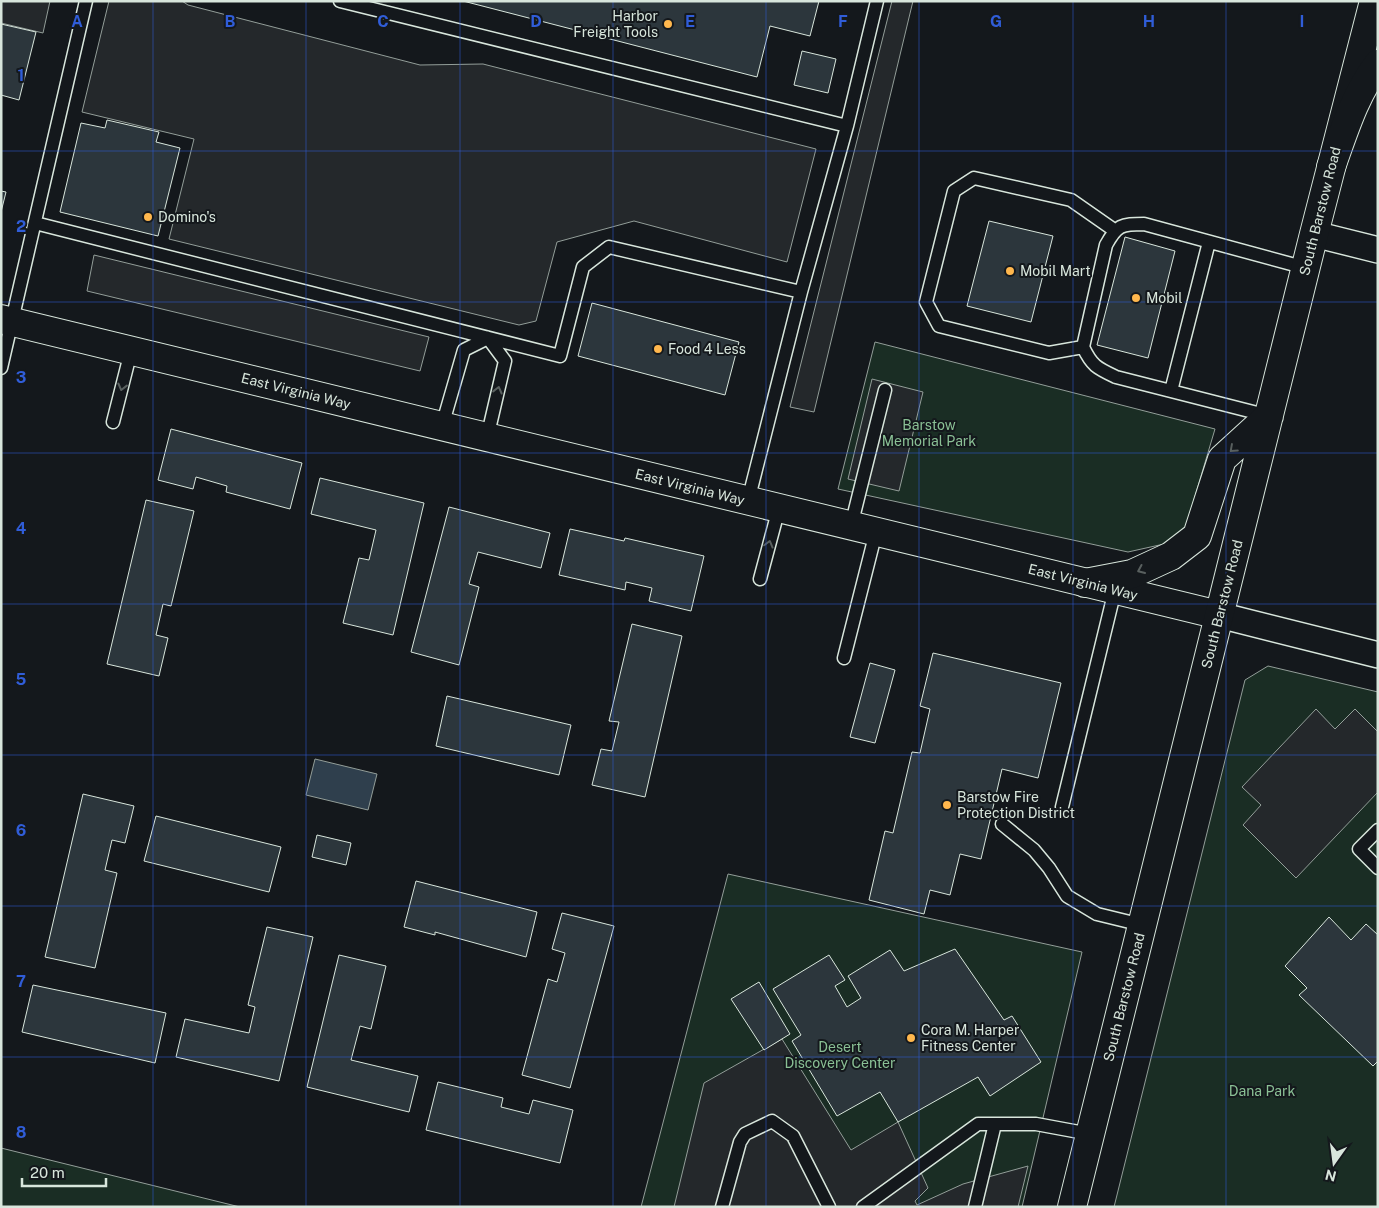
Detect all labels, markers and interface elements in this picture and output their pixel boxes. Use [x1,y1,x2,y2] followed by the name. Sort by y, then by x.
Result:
[573,8,658,40] place label: Harbor Freight Tools
[71,12,83,31] text: A
[225,12,236,31] text: B
[377,12,389,31] text: C
[530,12,542,31] text: D
[685,12,695,31] text: E
[838,12,848,31] text: F
[990,12,1002,31] text: G
[1143,12,1155,31] text: H
[1300,12,1304,31] text: I
[662,18,674,30] marker: Harbor Freight Tools
[18,66,24,85] text: 1
[1296,145,1344,277] street label: South Barstow Road
[158,209,216,225] place label: Domino's
[142,211,154,223] marker: Domino's
[16,217,26,236] text: 2
[1020,263,1091,279] place label: Mobil Mart
[1004,265,1016,277] marker: Mobil Mart
[1146,290,1182,306] place label: Mobil
[1130,292,1142,304] marker: Mobil
[668,341,746,357] place label: Food 4 Less
[652,343,664,355] marker: Food 4 Less
[16,368,26,387] text: 3
[240,370,353,412] street label: East Virginia Way
[117,382,128,391] one-way arrow
[492,385,503,394] one-way arrow
[882,417,976,449] park label: Barstow Memorial Park
[1229,443,1238,452] one-way arrow
[634,466,747,508] street label: East Virginia Way
[16,519,27,538] text: 4
[1198,538,1246,670] street label: South Barstow Road
[764,540,774,548] one-way arrow
[1027,561,1140,603] street label: East Virginia Way
[1137,564,1146,575] one-way arrow
[16,670,27,689] text: 5
[957,789,1075,821] place label: Barstow Fire Protection District
[941,799,953,811] marker: Barstow Fire Protection District
[16,821,26,840] text: 6
[1100,931,1148,1063] street label: South Barstow Road
[16,972,26,991] text: 7
[921,1022,1019,1054] place label: Cora M. Harper Fitness Center
[905,1032,917,1044] marker: Cora M. Harper Fitness Center
[785,1039,895,1071] park label: Desert Discovery Center
[1229,1083,1295,1099] park label: Dana Park
[16,1123,27,1142] text: 8
[1309,1138,1359,1188] north arrow
[22,1156,106,1188] scale bar
[30,1164,65,1181] text: 20 m
[1324,1167,1338,1185] text: N

